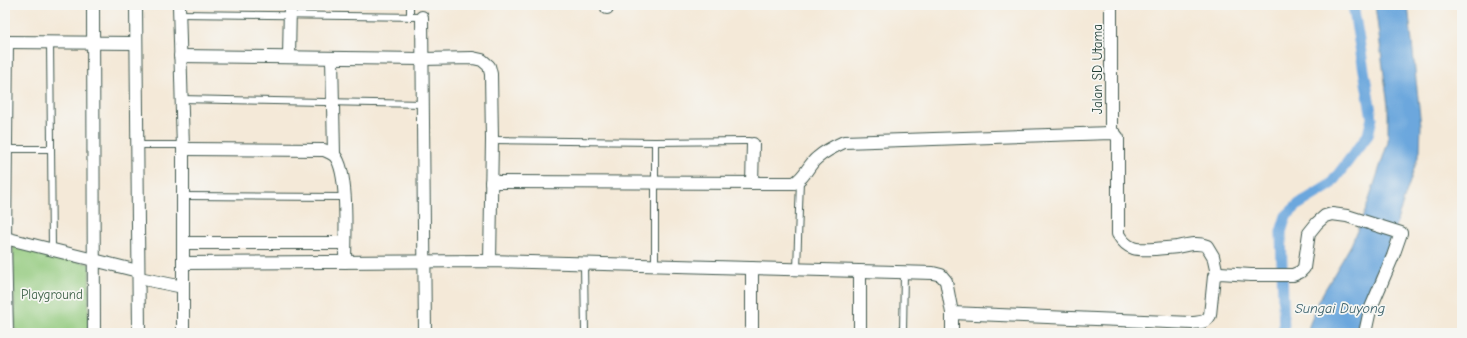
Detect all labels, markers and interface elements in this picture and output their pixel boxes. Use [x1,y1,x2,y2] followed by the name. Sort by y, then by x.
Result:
[1090,24,1105,114] street label: Jalan SD Utama
[21,287,83,302] park label: Playground
[1295,300,1385,317] water label: Sungai Duyong

